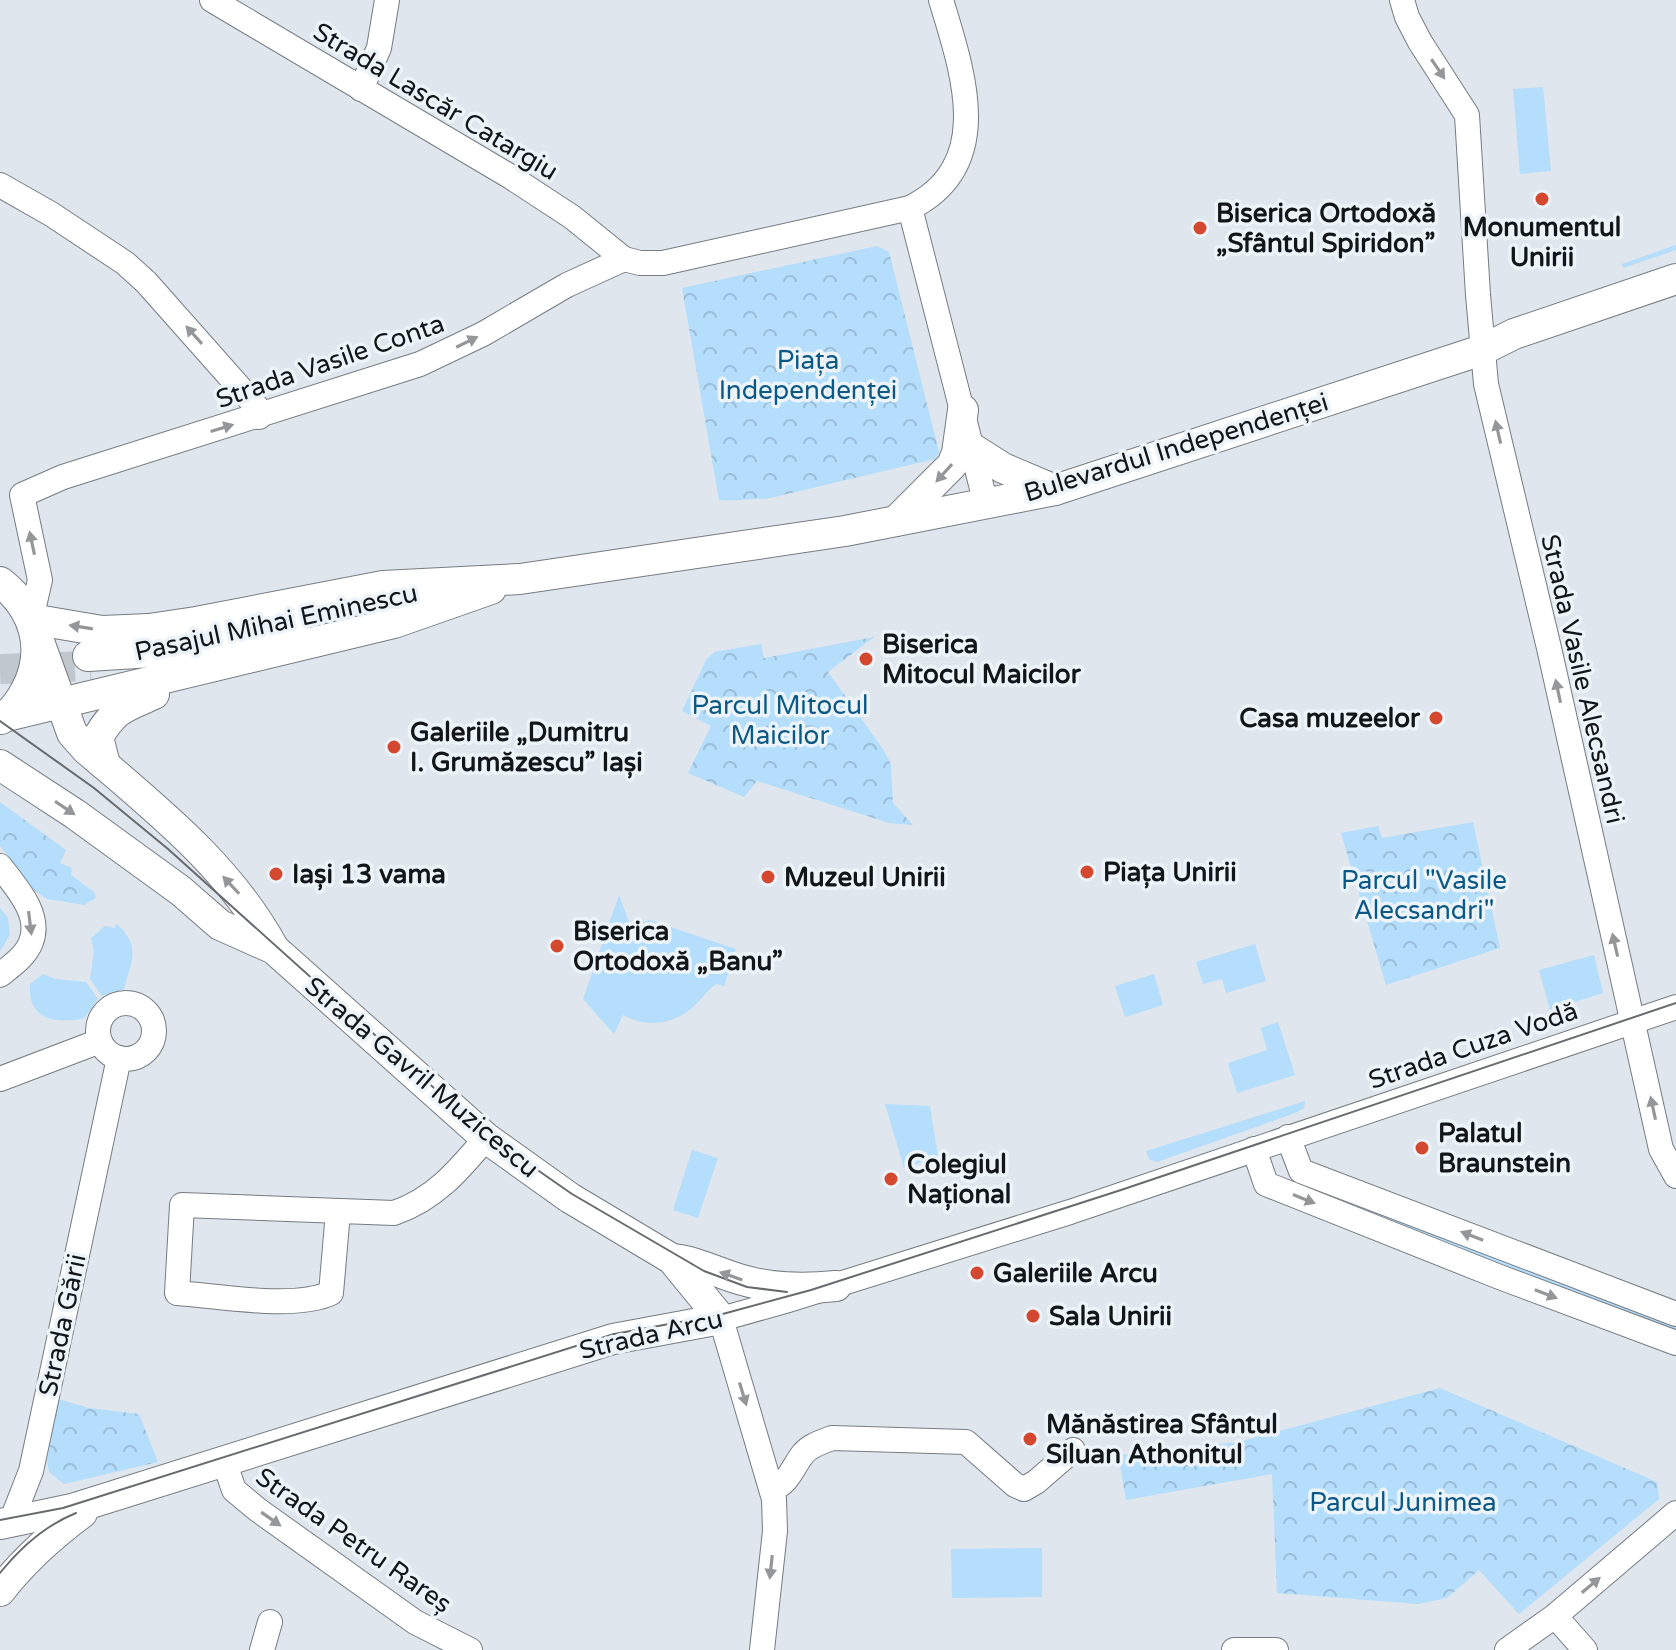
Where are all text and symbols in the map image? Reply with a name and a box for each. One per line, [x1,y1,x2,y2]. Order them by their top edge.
street label: Strada Lascăr Catargiu [308,16,564,187]
one-way arrow [1430,58,1445,79]
marker: Monumentul Unirii [1533,190,1551,208]
place label: Biserica Ortodoxă „Sfântul Spiridon” [1216,198,1436,259]
place label: Monumentul Unirii [1463,212,1621,273]
marker: Biserica Ortodoxă „Sfântul Spiridon” [1191,219,1209,237]
street label: Strada Vasile Conta [212,308,448,415]
one-way arrow [185,325,203,344]
one-way arrow [456,335,479,349]
park label: Piața Independenței [719,345,897,406]
street label: Bulevardul Independenței [1020,386,1332,509]
one-way arrow [1491,419,1504,444]
one-way arrow [211,421,235,434]
one-way arrow [936,463,953,483]
one-way arrow [25,530,38,555]
street label: Strada Vasile Alecsandri [1534,531,1631,827]
street label: Pasajul Mihai Eminescu [132,577,421,668]
one-way arrow [68,621,93,633]
place label: Biserica Mitocul Maicilor [882,629,1082,690]
marker: Biserica Mitocul Maicilor [857,650,875,668]
one-way arrow [1551,678,1564,703]
park label: Parcul Mitocul Maicilor [692,690,868,751]
place label: Casa muzeelor [1239,703,1421,734]
marker: Casa muzeelor [1427,709,1445,727]
place label: Galeriile „Dumitru I. Grumăzescu” Iași [410,717,643,779]
marker: Galeriile „Dumitru I. Grumăzescu” Iași [385,738,403,756]
one-way arrow [55,800,76,815]
place label: Piața Unirii [1103,857,1237,889]
place label: Iași 13 vama [292,859,446,891]
place label: Muzeul Unirii [784,862,946,893]
marker: Piața Unirii [1078,863,1096,881]
marker: Iași 13 vama [267,865,285,883]
park label: Parcul "Vasile Alecsandri" [1341,865,1507,926]
marker: Muzeul Unirii [759,868,777,886]
one-way arrow [222,876,240,895]
one-way arrow [24,911,37,936]
place label: Biserica Ortodoxă „Banu” [573,916,783,977]
one-way arrow [1608,932,1621,957]
marker: Biserica Ortodoxă „Banu” [548,937,566,955]
street label: Strada Gavril Muzicescu [298,970,545,1184]
street label: Strada Cuza Vodă [1365,995,1582,1096]
one-way arrow [1646,1096,1659,1121]
place label: Palatul Braunstein [1438,1118,1571,1179]
marker: Palatul Braunstein [1413,1139,1431,1157]
place label: Colegiul Național [907,1149,1011,1211]
marker: Colegiul Național [882,1170,900,1188]
one-way arrow [1292,1193,1316,1206]
one-way arrow [1460,1229,1484,1242]
street label: Strada Gării [32,1251,93,1399]
place label: Galeriile Arcu [993,1258,1158,1289]
marker: Galeriile Arcu [968,1264,986,1282]
one-way arrow [719,1270,743,1282]
one-way arrow [1534,1288,1558,1301]
place label: Sala Unirii [1049,1301,1172,1332]
street label: Strada Arcu [576,1303,726,1366]
marker: Sala Unirii [1024,1307,1042,1325]
one-way arrow [737,1382,750,1406]
place label: Mănăstirea Sfântul Siluan Athonitul [1046,1409,1278,1470]
marker: Mănăstirea Sfântul Siluan Athonitul [1021,1430,1039,1448]
street label: Strada Petru Rareș [250,1461,458,1620]
park label: Parcul Junimea [1309,1487,1497,1518]
one-way arrow [260,1511,281,1526]
one-way arrow [764,1555,777,1580]
one-way arrow [1581,1577,1601,1594]

